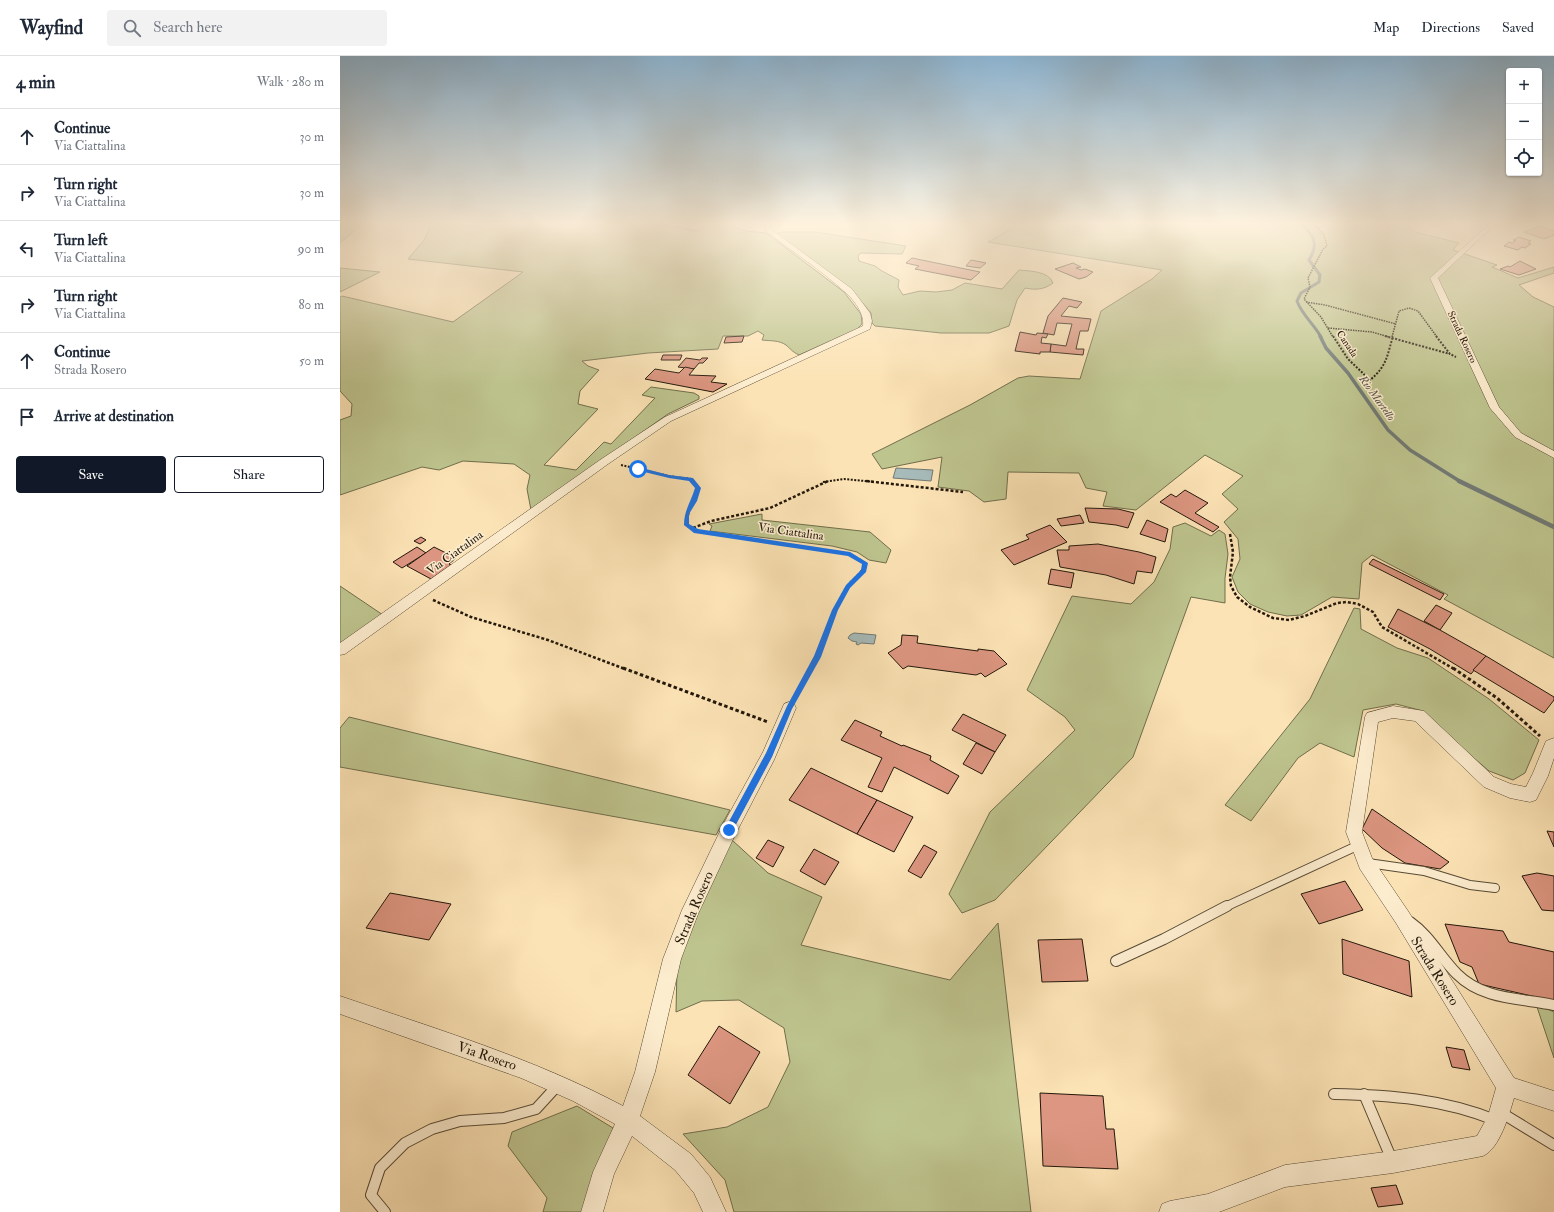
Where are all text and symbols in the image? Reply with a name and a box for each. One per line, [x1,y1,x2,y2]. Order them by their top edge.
search box [107,10,387,46]
text: Wayfind [20,16,83,40]
icon: search [121,17,143,39]
text: Search here [153,18,223,37]
text: Map [1373,19,1399,36]
text: Directions [1421,19,1480,36]
text: Saved [1502,19,1534,36]
map controls [1506,68,1542,176]
button: + [1506,68,1542,104]
text: 4 min [16,72,55,93]
text: Walk · 280 m [257,74,324,90]
button: − [1506,104,1542,140]
text: Continue [54,119,110,138]
icon: ahead [16,126,38,148]
text: 30 m [300,129,324,145]
text: Via Ciattalina [54,138,126,154]
button: locate [1506,140,1542,176]
text: Turn right [54,175,117,194]
icon: right [16,182,38,204]
text: 30 m [300,185,324,201]
text: Via Ciattalina [54,194,126,210]
text: Turn left [54,231,108,250]
icon: left [16,238,38,260]
text: 90 m [298,241,324,257]
text: Via Ciattalina [54,250,126,266]
text: Turn right [54,287,117,306]
icon: right [16,294,38,316]
text: 80 m [298,297,324,313]
text: Via Ciattalina [54,306,126,322]
street label: Strada Rosero [1445,309,1479,365]
street label: Canada [1334,328,1361,360]
text: Continue [54,343,110,362]
icon: ahead [16,350,38,372]
text: 50 m [299,353,324,369]
text: Strada Rosero [54,362,127,378]
water label: Rio Martello [1356,372,1398,423]
icon: arrive [16,406,38,428]
text: Arrive at destination [54,407,174,426]
button: Save [16,456,166,493]
button: Share [174,456,324,493]
route start [629,460,647,478]
street label: Via Ciattalina [757,520,826,544]
street label: Via Ciattalina [424,527,487,578]
route end [720,821,738,839]
street label: Strada Rosero [671,869,717,947]
street label: Strada Rosero [1407,933,1463,1009]
street label: Via Rosero [455,1038,519,1074]

